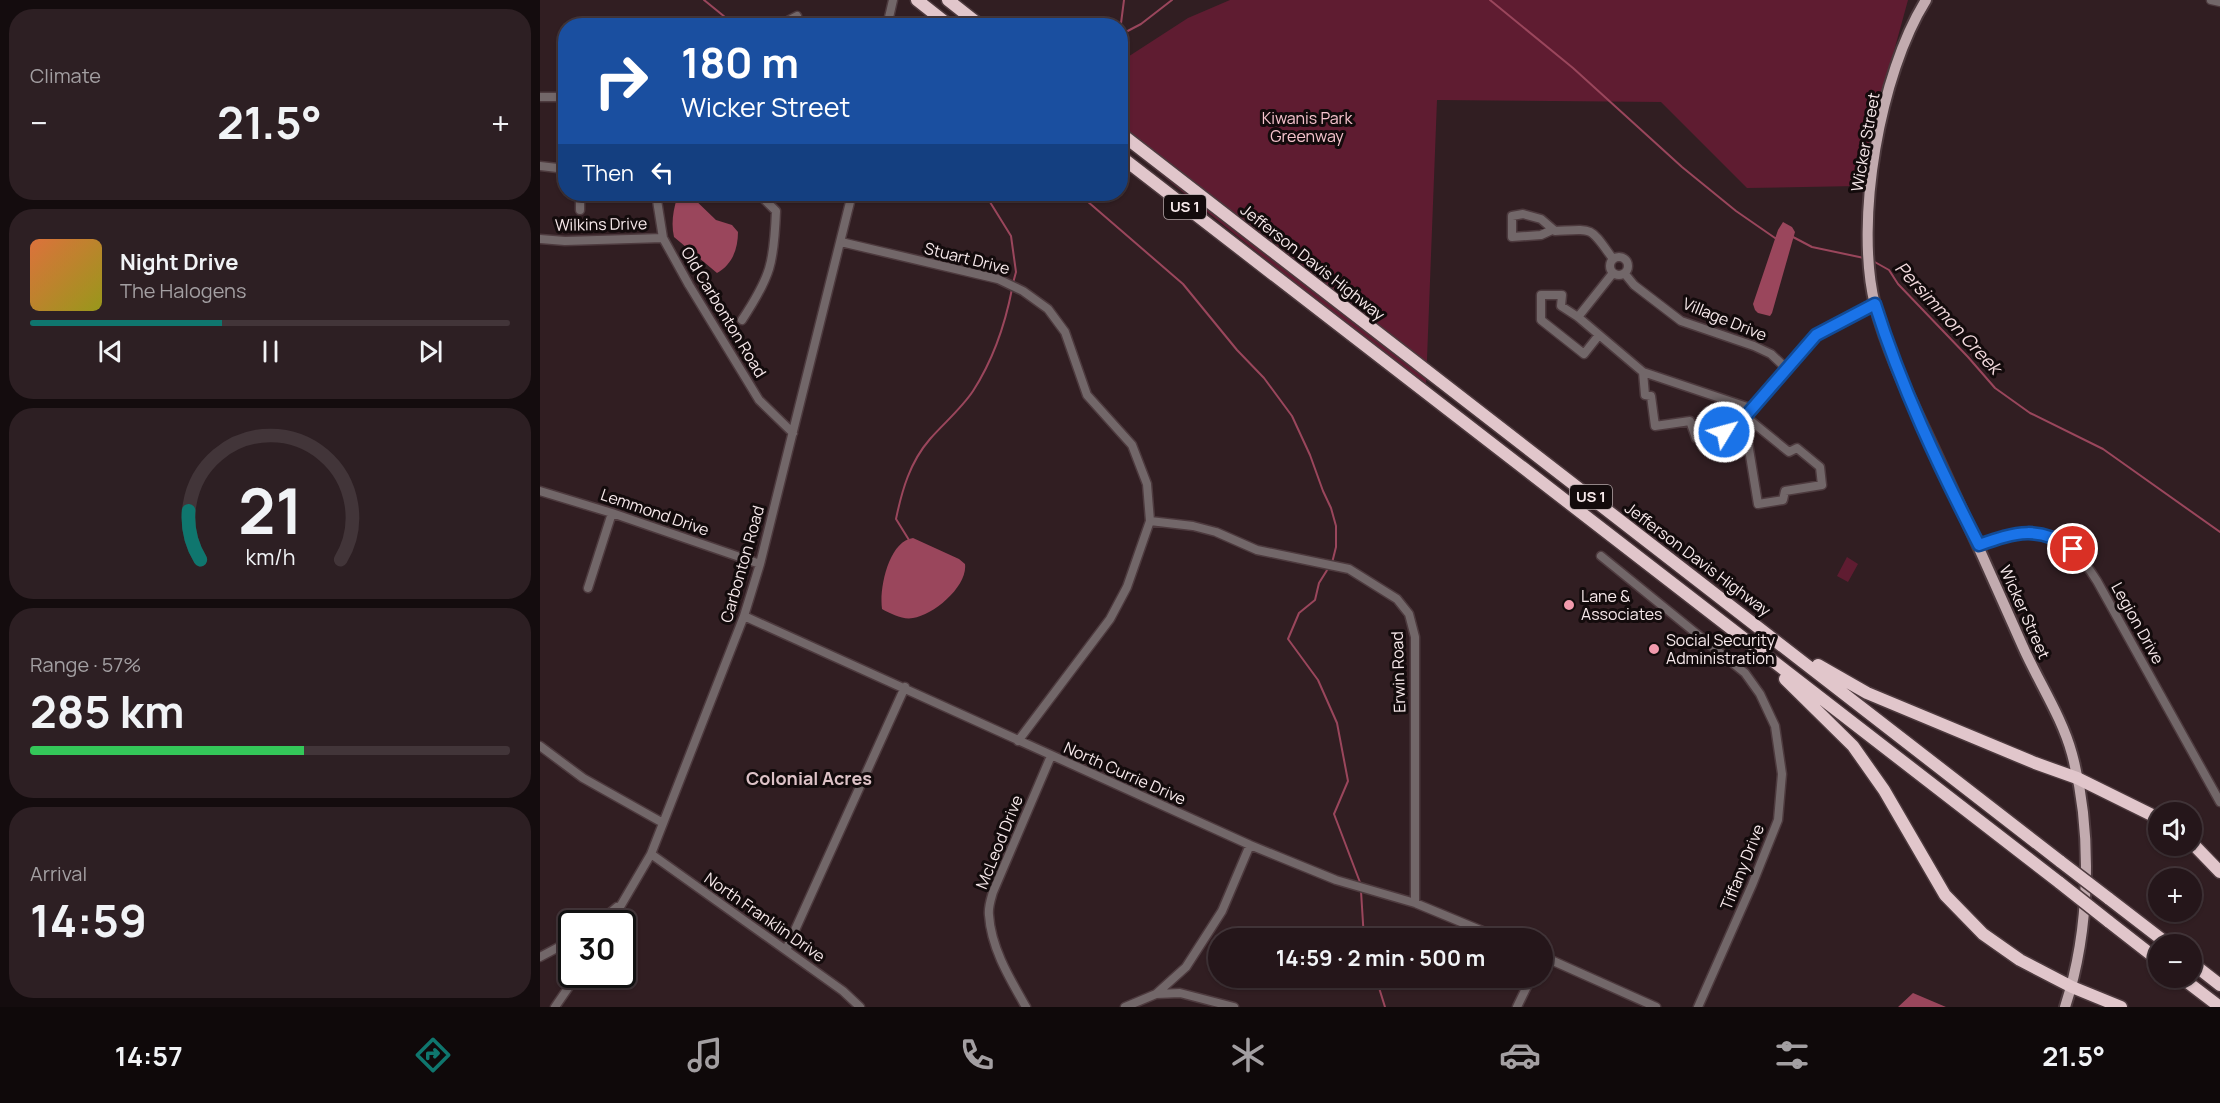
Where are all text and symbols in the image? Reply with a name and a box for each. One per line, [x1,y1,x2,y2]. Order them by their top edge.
text: 180 m [681,33,799,91]
icon: right [582,42,660,120]
text: Climate [30,62,101,89]
text: Wicker Street [681,88,850,125]
text: 21.5° [217,91,322,153]
street label: Wicker Street [1845,91,1885,193]
text: − [30,100,48,145]
text: + [491,100,510,145]
park label: Kiwanis Park Greenway [1262,107,1353,147]
icon: left [646,156,679,189]
text: Then [582,158,634,188]
road number: US 1 [1164,195,1206,219]
street label: Jefferson Davis Highway [1236,199,1390,326]
street label: Wilkins Drive [555,212,647,236]
street label: Stuart Drive [922,237,1012,279]
street label: Old Carbonton Road [676,243,772,381]
text: Night Drive [120,247,239,277]
water label: Persimmon Creek [1890,256,2009,381]
text: The Halogens [120,277,246,304]
street label: Village Drive [1680,292,1770,346]
icon: previous [94,335,127,368]
icon: pause [254,335,287,368]
icon: next [414,335,447,368]
position arrow [1692,400,1756,464]
text: 21 [238,468,302,554]
street label: Lemmond Drive [598,483,712,541]
road number: US 1 [1570,485,1612,509]
street label: Jefferson Davis Highway [1620,497,1776,622]
street label: Carbonton Road [715,503,769,625]
pin [2047,523,2098,574]
icon: arrive [2056,532,2089,565]
text: km/h [245,543,295,572]
street label: Wicker Street [1995,562,2055,662]
street label: Legion Drive [2106,578,2170,668]
place label: Lane & Associates [1581,585,1662,625]
marker: Lane & Associates [1562,598,1576,612]
place label: Social Security Administration [1666,629,1776,669]
street label: Erwin Road [1386,631,1410,713]
marker: Social Security Administration [1647,642,1661,656]
text: Range · 57% [30,651,141,678]
text: 285 km [30,680,184,742]
street label: North Currie Drive [1060,736,1190,810]
district label: Colonial Acres [746,766,872,790]
street label: McLeod Drive [970,792,1028,892]
map controls [2148,802,2202,988]
button: sound [2148,802,2202,856]
street label: Tiffany Drive [1715,821,1769,913]
text: Arrival [30,860,87,887]
street label: North Franklin Drive [700,867,830,967]
button: + [2148,868,2202,922]
text: 14:59 [30,889,147,951]
speed limit sign: 30 [558,910,636,988]
button: − [2148,934,2202,988]
text: 14:59 · 2 min · 500 m [1276,943,1485,973]
icon: directions [412,1034,454,1076]
icon: music [684,1034,726,1076]
icon: phone [956,1034,998,1076]
icon: climate [1227,1034,1269,1076]
icon: car [1499,1034,1541,1076]
icon: filters [1771,1034,1813,1076]
text: 14:57 [115,1037,183,1074]
text: 21.5° [2042,1037,2105,1074]

